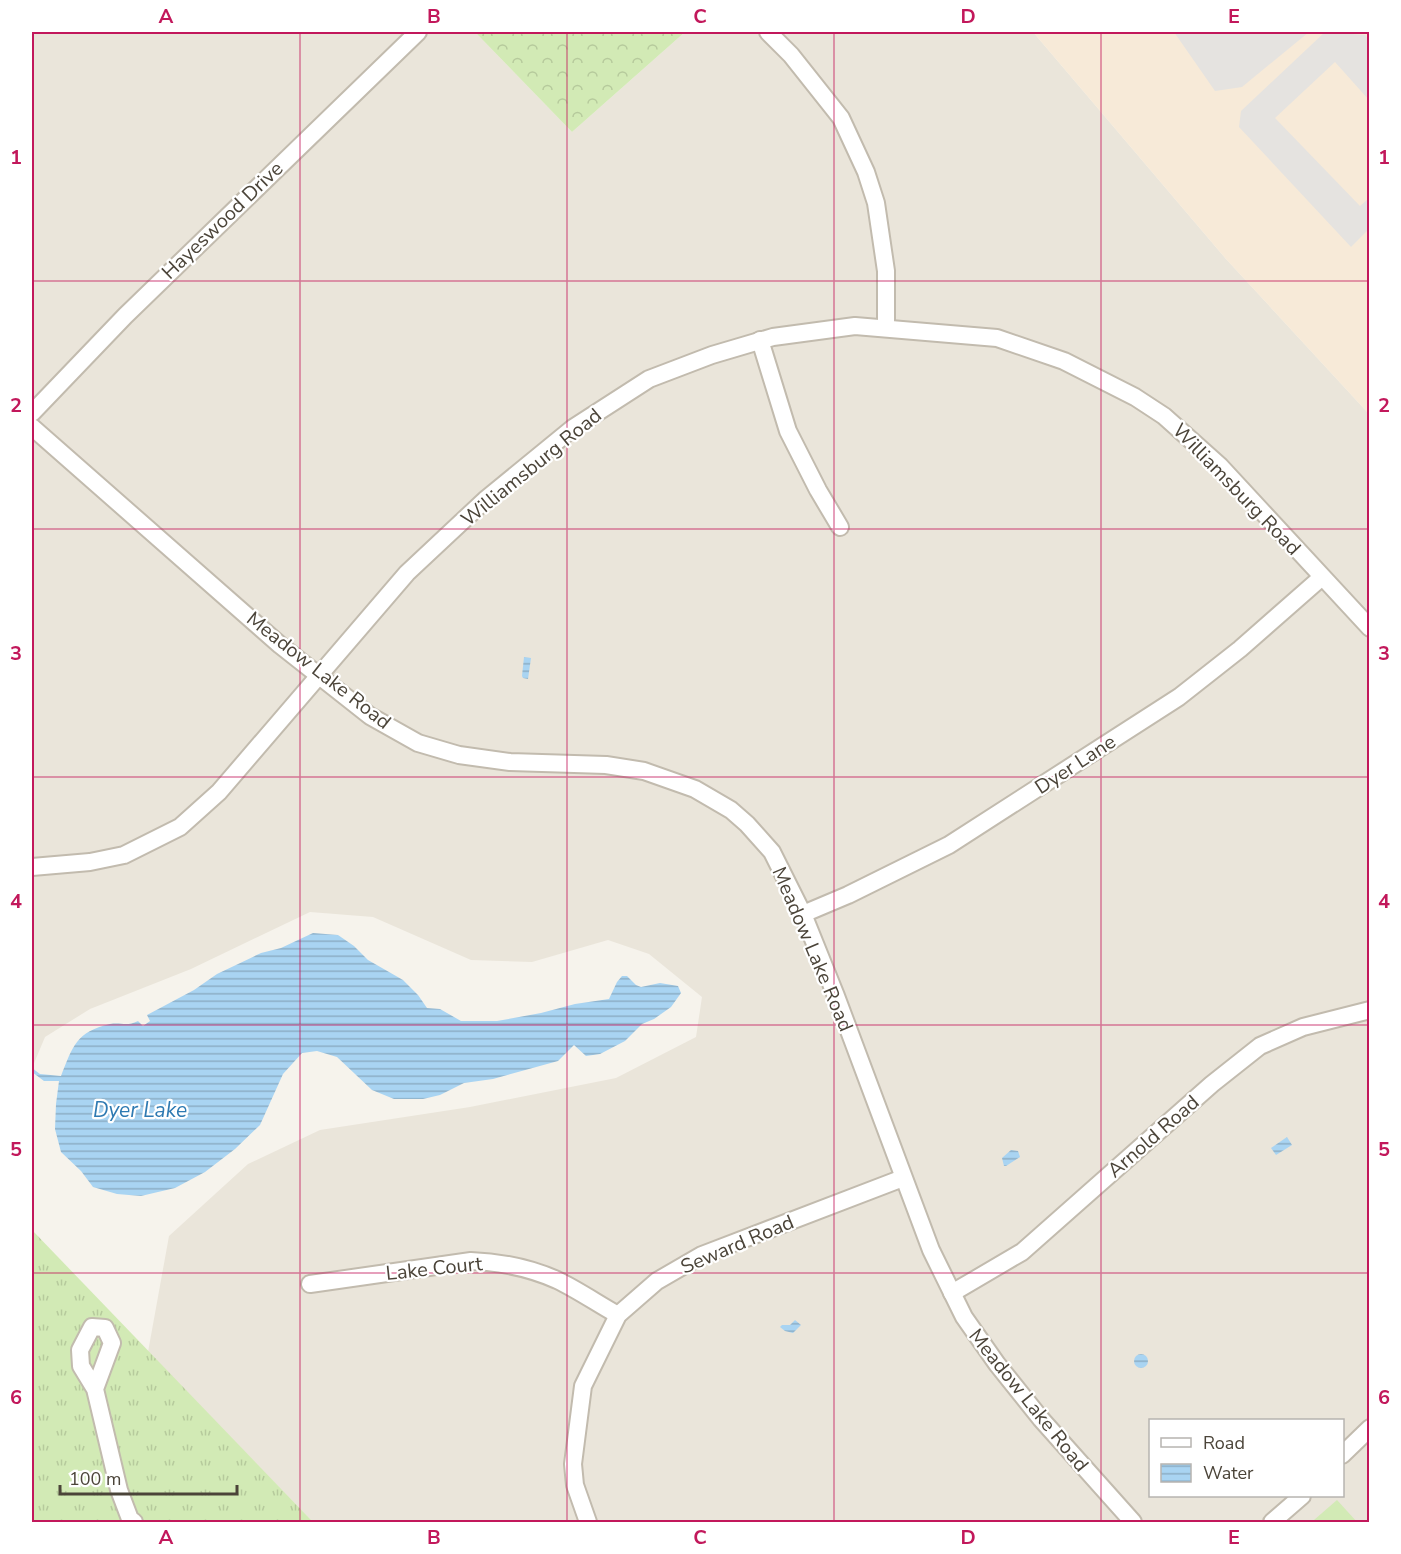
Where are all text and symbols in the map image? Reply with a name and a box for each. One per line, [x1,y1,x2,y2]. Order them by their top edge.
text: A [159,3,174,30]
text: B [427,3,441,30]
text: C [693,3,707,30]
text: D [960,3,976,30]
text: E [1228,3,1240,30]
text: 1 [10,144,22,171]
text: 1 [1378,144,1390,171]
street label: Hayeswood Drive [156,155,289,285]
text: 2 [10,392,22,419]
text: 2 [1378,392,1390,419]
street label: Williamsburg Road [455,402,607,533]
street label: Williamsburg Road [1167,417,1307,561]
street label: Meadow Lake Road [241,605,397,735]
text: 3 [10,640,22,667]
text: 3 [1378,640,1390,667]
street label: Dyer Lane [1030,728,1121,801]
street label: Meadow Lake Road [766,863,859,1036]
text: 4 [10,888,22,915]
text: 4 [1378,888,1390,915]
street label: Arnold Road [1102,1089,1205,1184]
water label: Dyer Lake [93,1096,187,1124]
text: 5 [10,1136,22,1163]
text: 5 [1378,1136,1390,1163]
street label: Seward Road [677,1209,798,1280]
street label: Lake Court [385,1250,485,1287]
street label: Meadow Lake Road [963,1323,1095,1477]
text: 6 [10,1384,22,1411]
text: 6 [1378,1384,1390,1411]
legend [1149,1419,1344,1497]
text: Road [1203,1431,1245,1455]
scale bar [60,1458,237,1496]
text: Water [1203,1461,1254,1485]
text: 100 m [69,1467,121,1491]
text: A [159,1524,174,1551]
text: B [427,1524,441,1551]
text: C [693,1524,707,1551]
text: D [960,1524,976,1551]
text: E [1228,1524,1240,1551]

